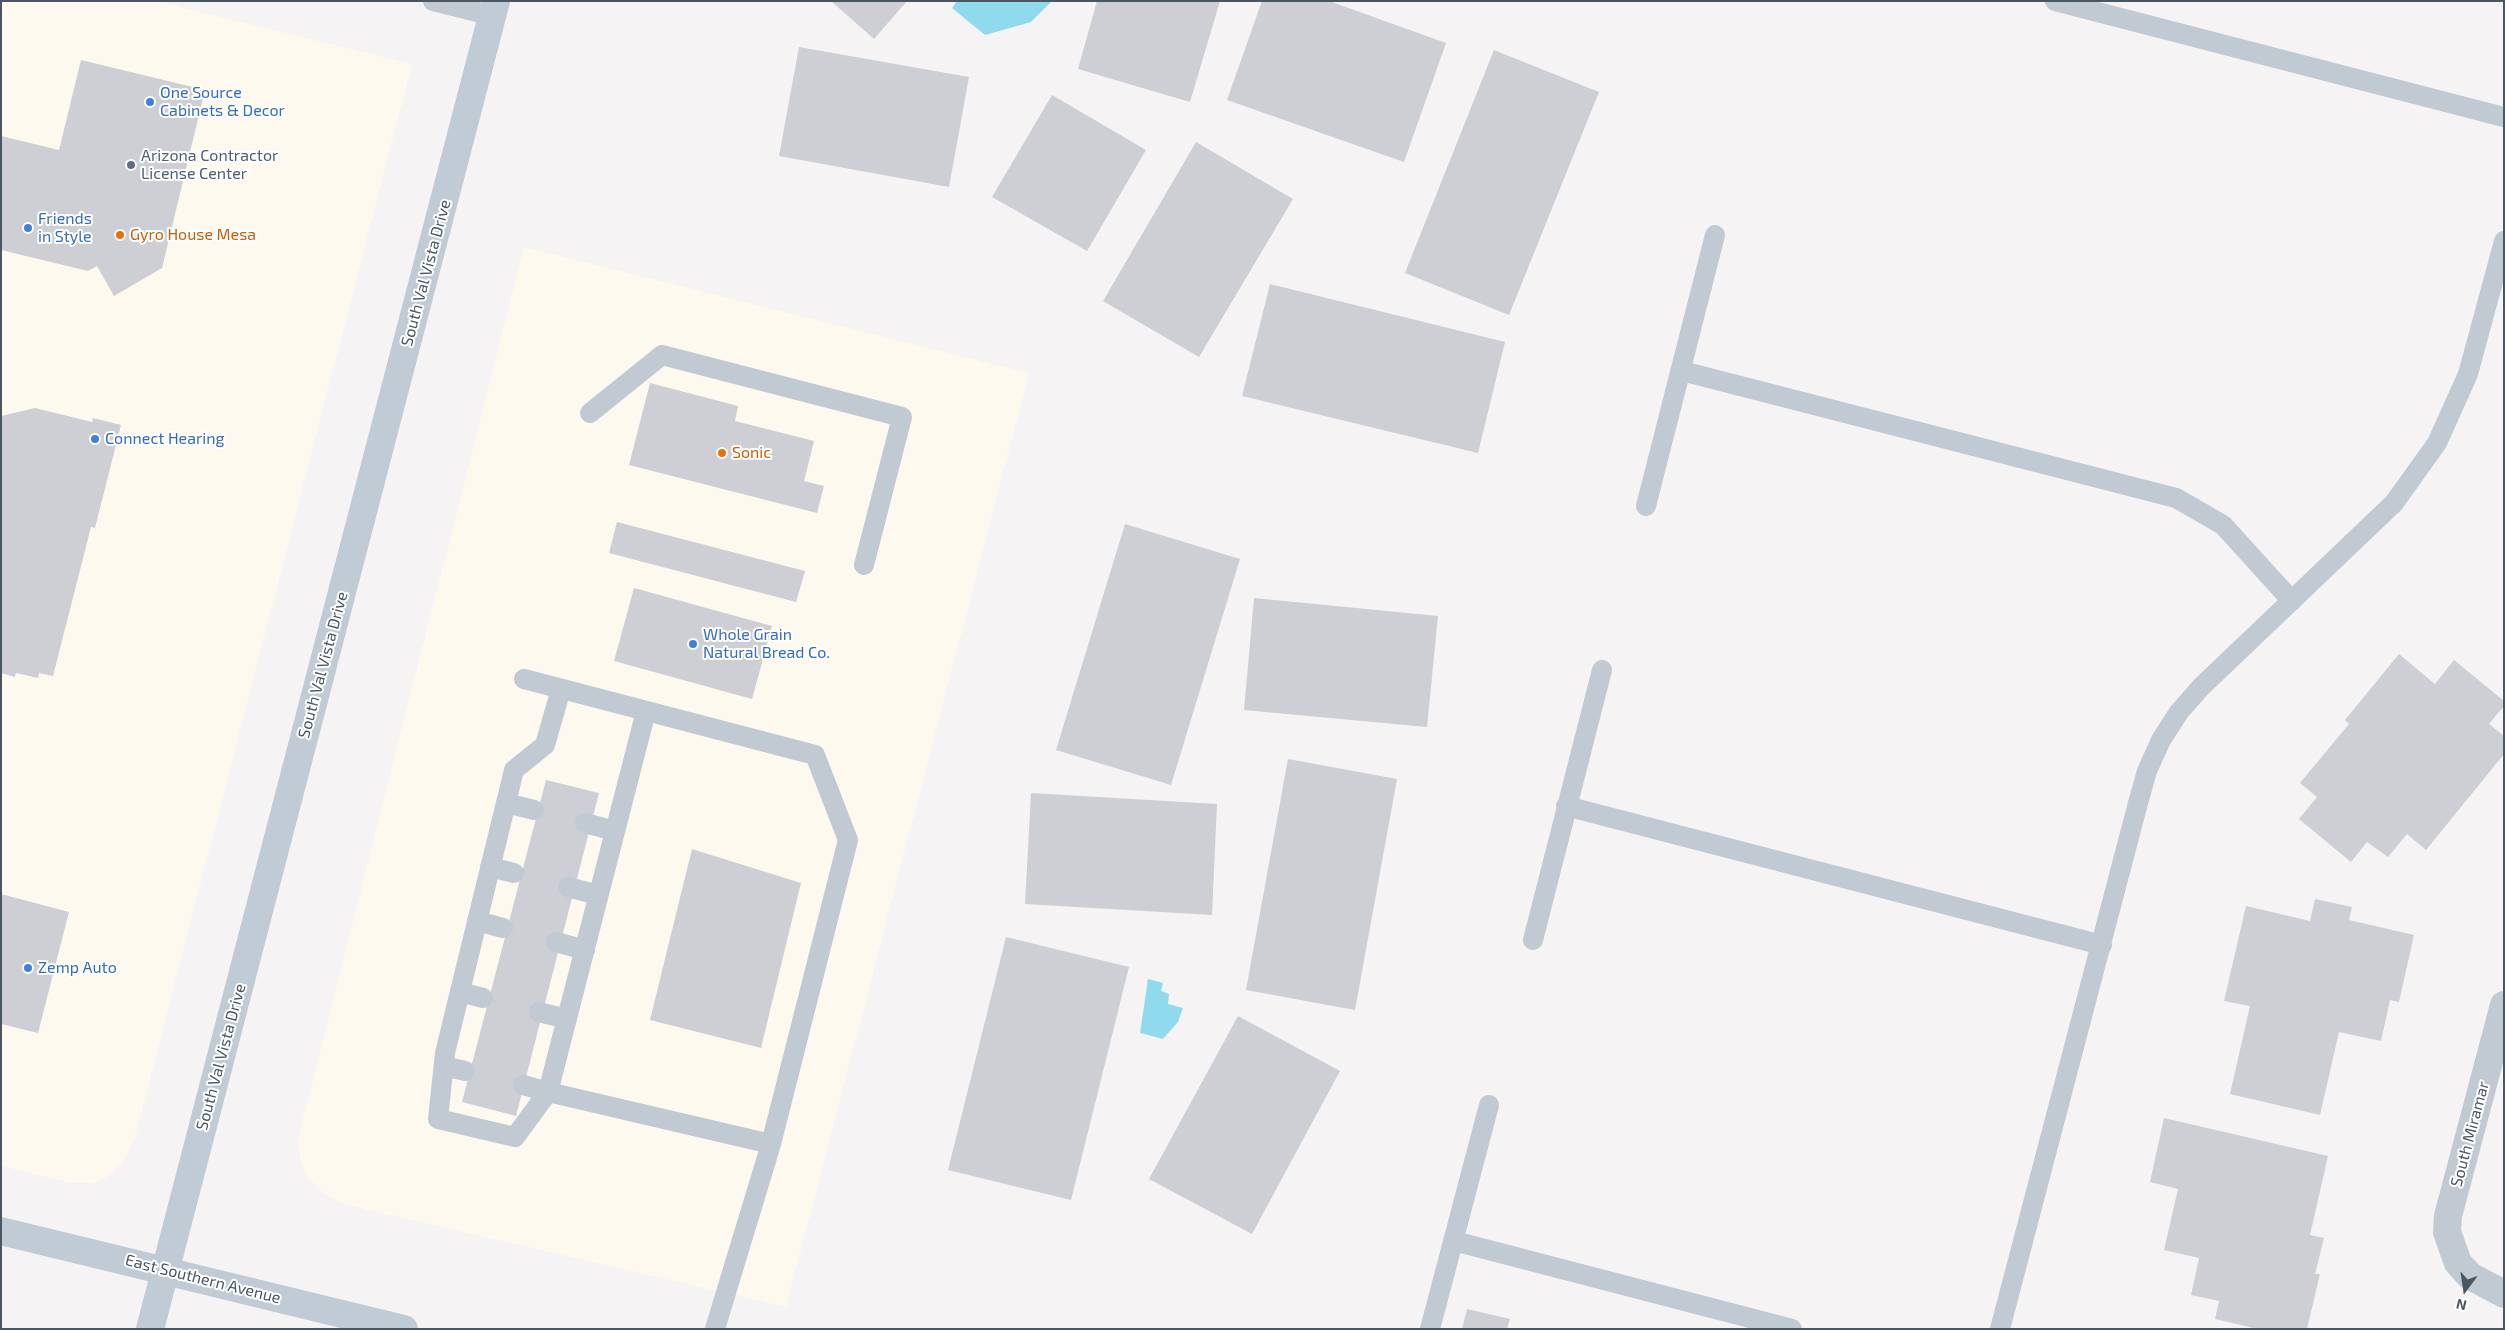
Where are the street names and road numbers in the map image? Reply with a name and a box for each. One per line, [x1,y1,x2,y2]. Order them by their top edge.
street label: South Val Vista Drive [397,198,455,348]
street label: South Val Vista Drive [294,590,352,740]
street label: South Val Vista Drive [192,982,250,1132]
street label: South Miramar [2447,1079,2493,1189]
street label: East Southern Avenue [123,1250,283,1308]

